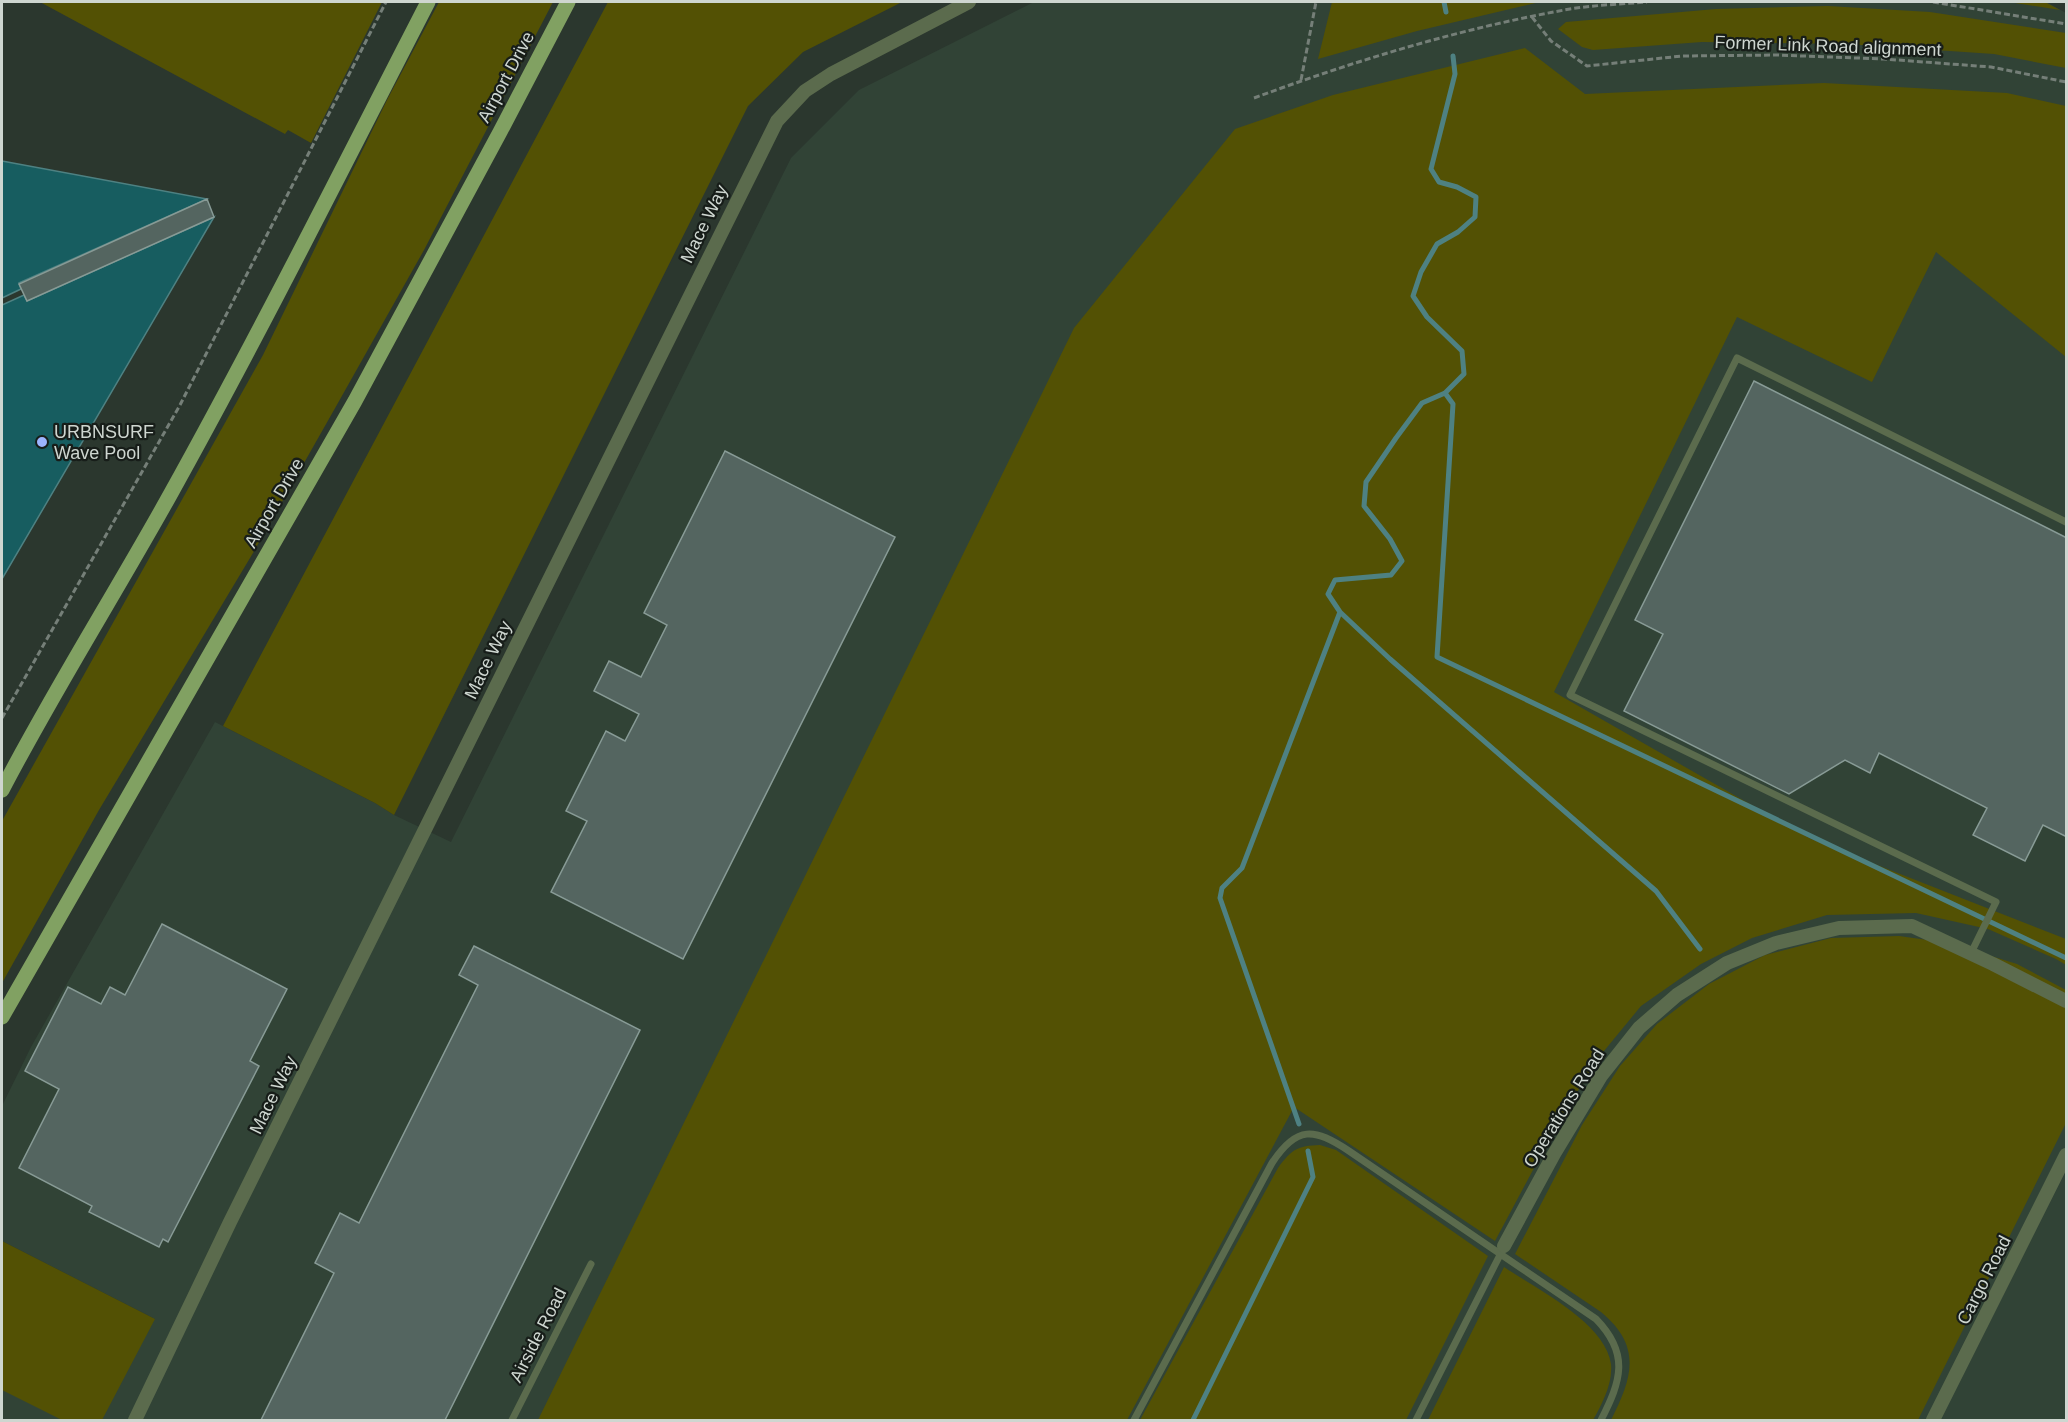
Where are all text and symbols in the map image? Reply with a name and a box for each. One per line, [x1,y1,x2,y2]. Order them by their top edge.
street label: Airport Drive [474,28,538,126]
street label: Former Link Road alignment [1714,32,1942,60]
street label: Mace Way [677,182,731,266]
place label: URBNSURF Wave Pool [54,422,154,463]
marker: URBNSURF Wave Pool [35,435,49,449]
street label: Airport Drive [240,455,308,551]
street label: Mace Way [461,618,515,702]
street label: Operations Road [1519,1045,1609,1171]
street label: Mace Way [246,1053,300,1137]
street label: Cargo Road [1953,1232,2015,1328]
street label: Airside Road [506,1285,570,1385]

